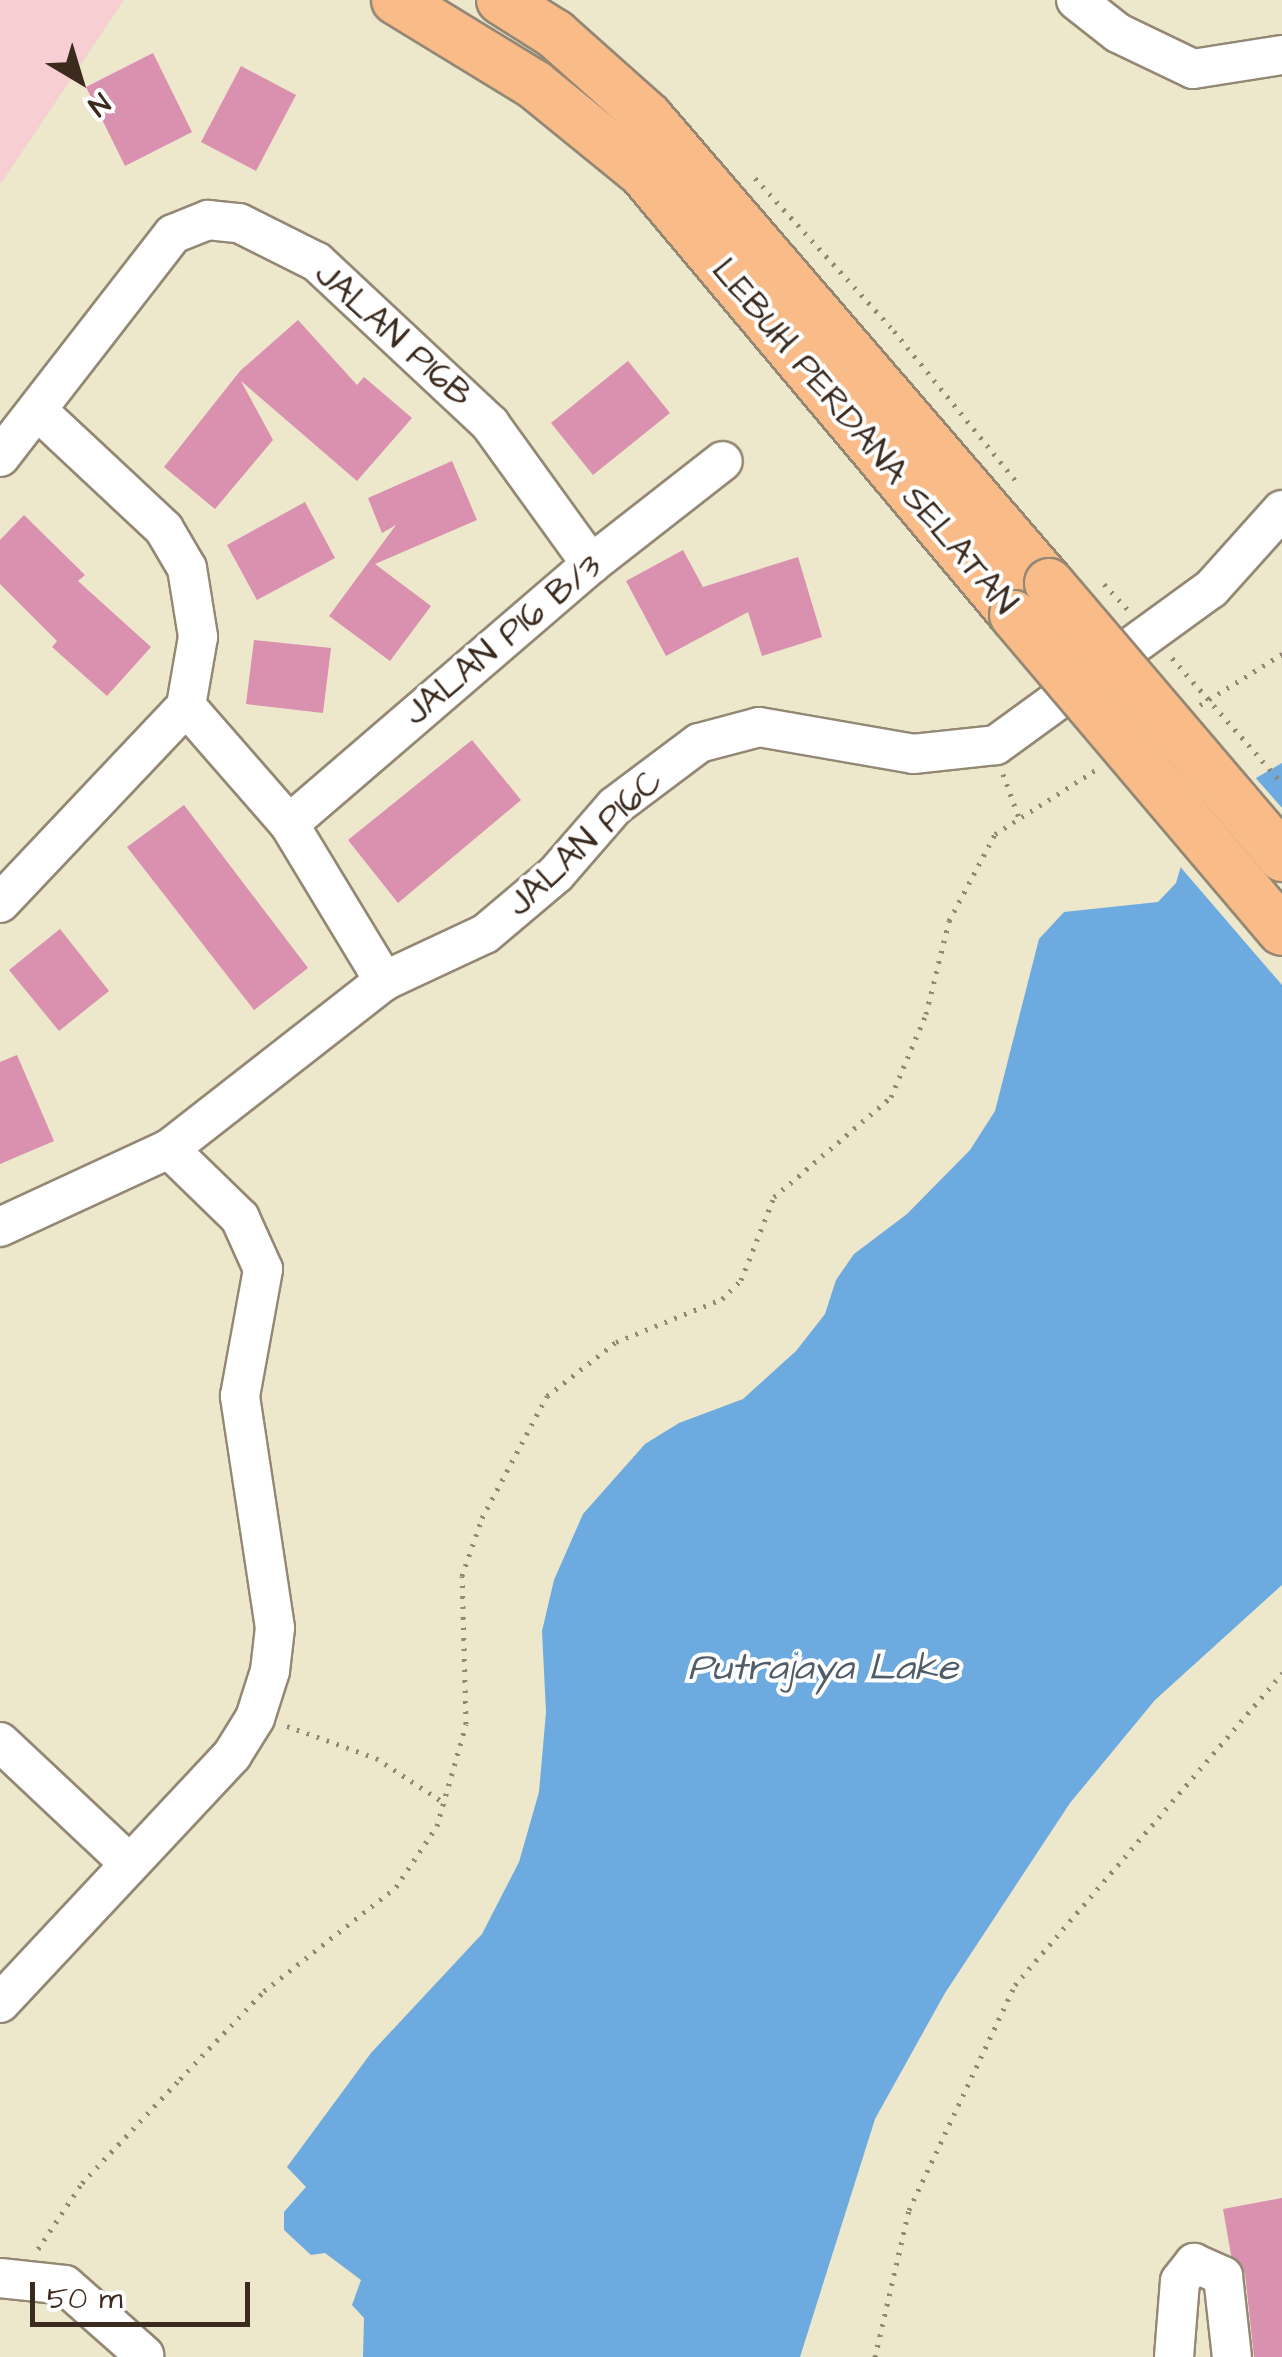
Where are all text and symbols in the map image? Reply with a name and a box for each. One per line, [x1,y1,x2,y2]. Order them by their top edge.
north arrow [30,30,130,130]
text: N [80,83,118,125]
street label: LEBUH PERDANA SELATAN [703,250,1025,624]
street label: JALAN P16B [306,253,480,417]
street label: JALAN P16 B/3 [396,545,610,735]
street label: JALAN P16C [499,760,671,926]
water label: Putrajaya Lake [688,1646,958,1692]
scale bar [35,2262,255,2324]
text: 50 m [47,2278,123,2320]

